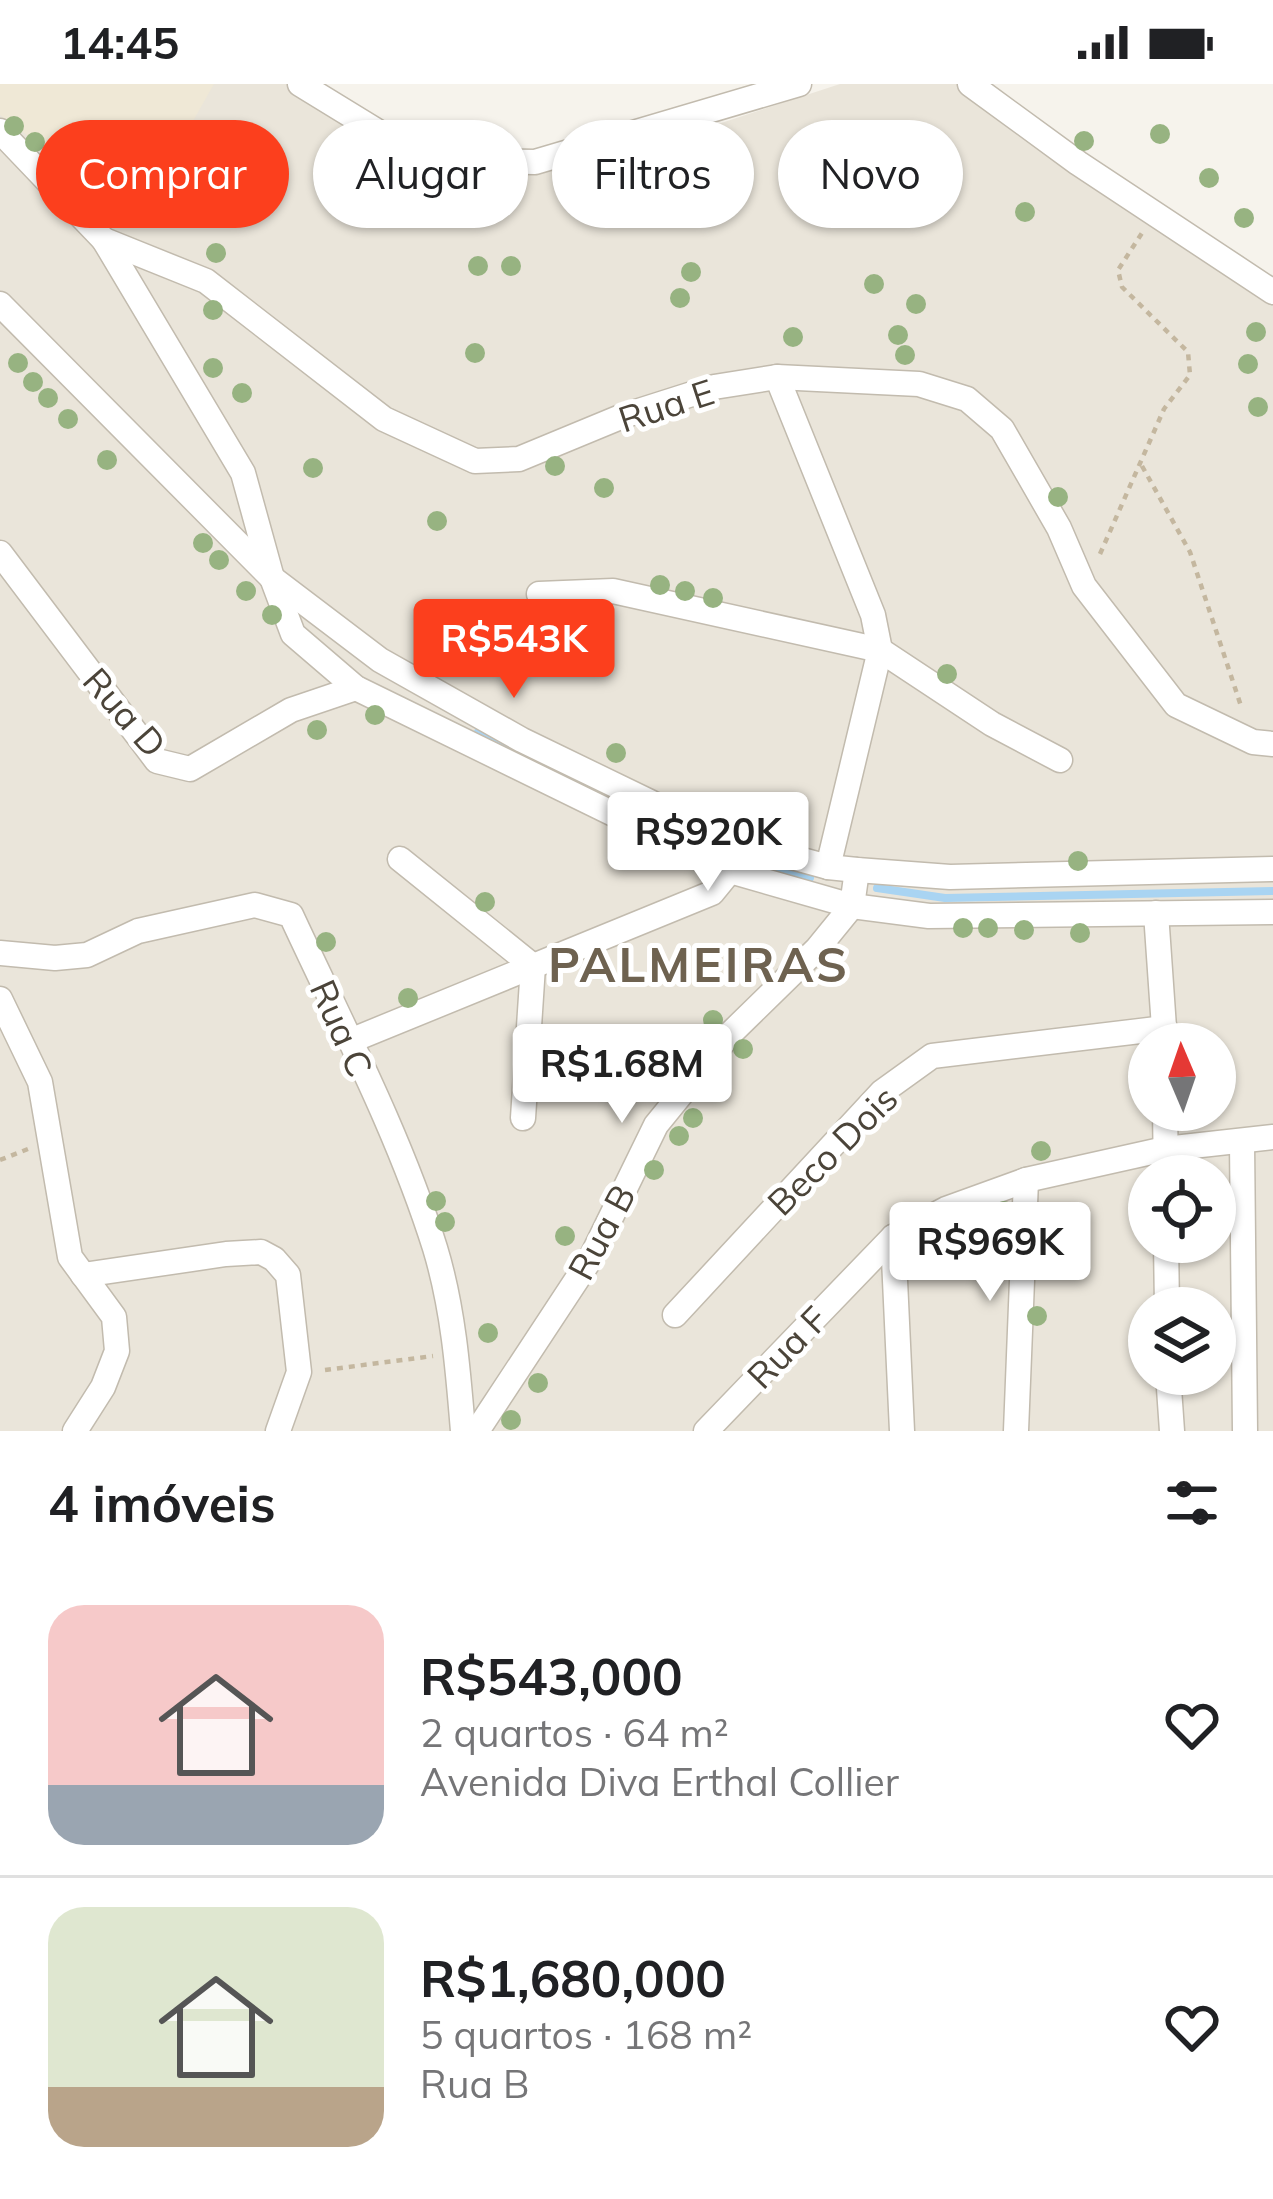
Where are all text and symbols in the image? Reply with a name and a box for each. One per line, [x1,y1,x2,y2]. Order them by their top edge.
text: 14:45 [60,14,179,70]
chip: Comprar [36,120,289,228]
chip: Alugar [313,120,528,228]
chip: Filtros [552,120,754,228]
chip: Novo [778,120,963,228]
street label: Rua E [613,368,719,442]
pin: R$543K [416,599,612,701]
text: R$543K [441,613,587,662]
street label: Rua D [74,658,176,766]
pin: R$920K [610,792,806,894]
text: R$920K [635,806,781,855]
district label: PALMEIRAS [548,934,850,994]
street label: Rua C [301,973,383,1083]
north arrow [1128,1023,1236,1131]
map controls [1128,1023,1236,1395]
pin: R$1.68M [511,1024,733,1126]
text: R$1.68M [540,1038,704,1087]
street label: Beco Dois [758,1076,906,1224]
button: locate [1128,1155,1236,1263]
street label: Rua B [557,1177,645,1287]
pin: R$969K [892,1202,1088,1304]
text: R$969K [917,1216,1063,1265]
button: layers [1128,1287,1236,1395]
street label: Rua F [737,1297,837,1397]
icon: filters [1159,1470,1225,1536]
text: 4 imóveis [48,1471,275,1535]
text: R$543,000 [420,1644,683,1708]
icon: home [144,1653,288,1797]
icon: heart [1159,1692,1225,1758]
text: 2 quartos · 64 m² [420,1708,729,1757]
text: Avenida Diva Erthal Collier [420,1757,899,1806]
text: R$1,680,000 [420,1946,726,2010]
icon: home [144,1955,288,2099]
icon: heart [1159,1994,1225,2060]
text: 5 quartos · 168 m² [420,2010,752,2059]
text: Rua B [420,2059,530,2108]

